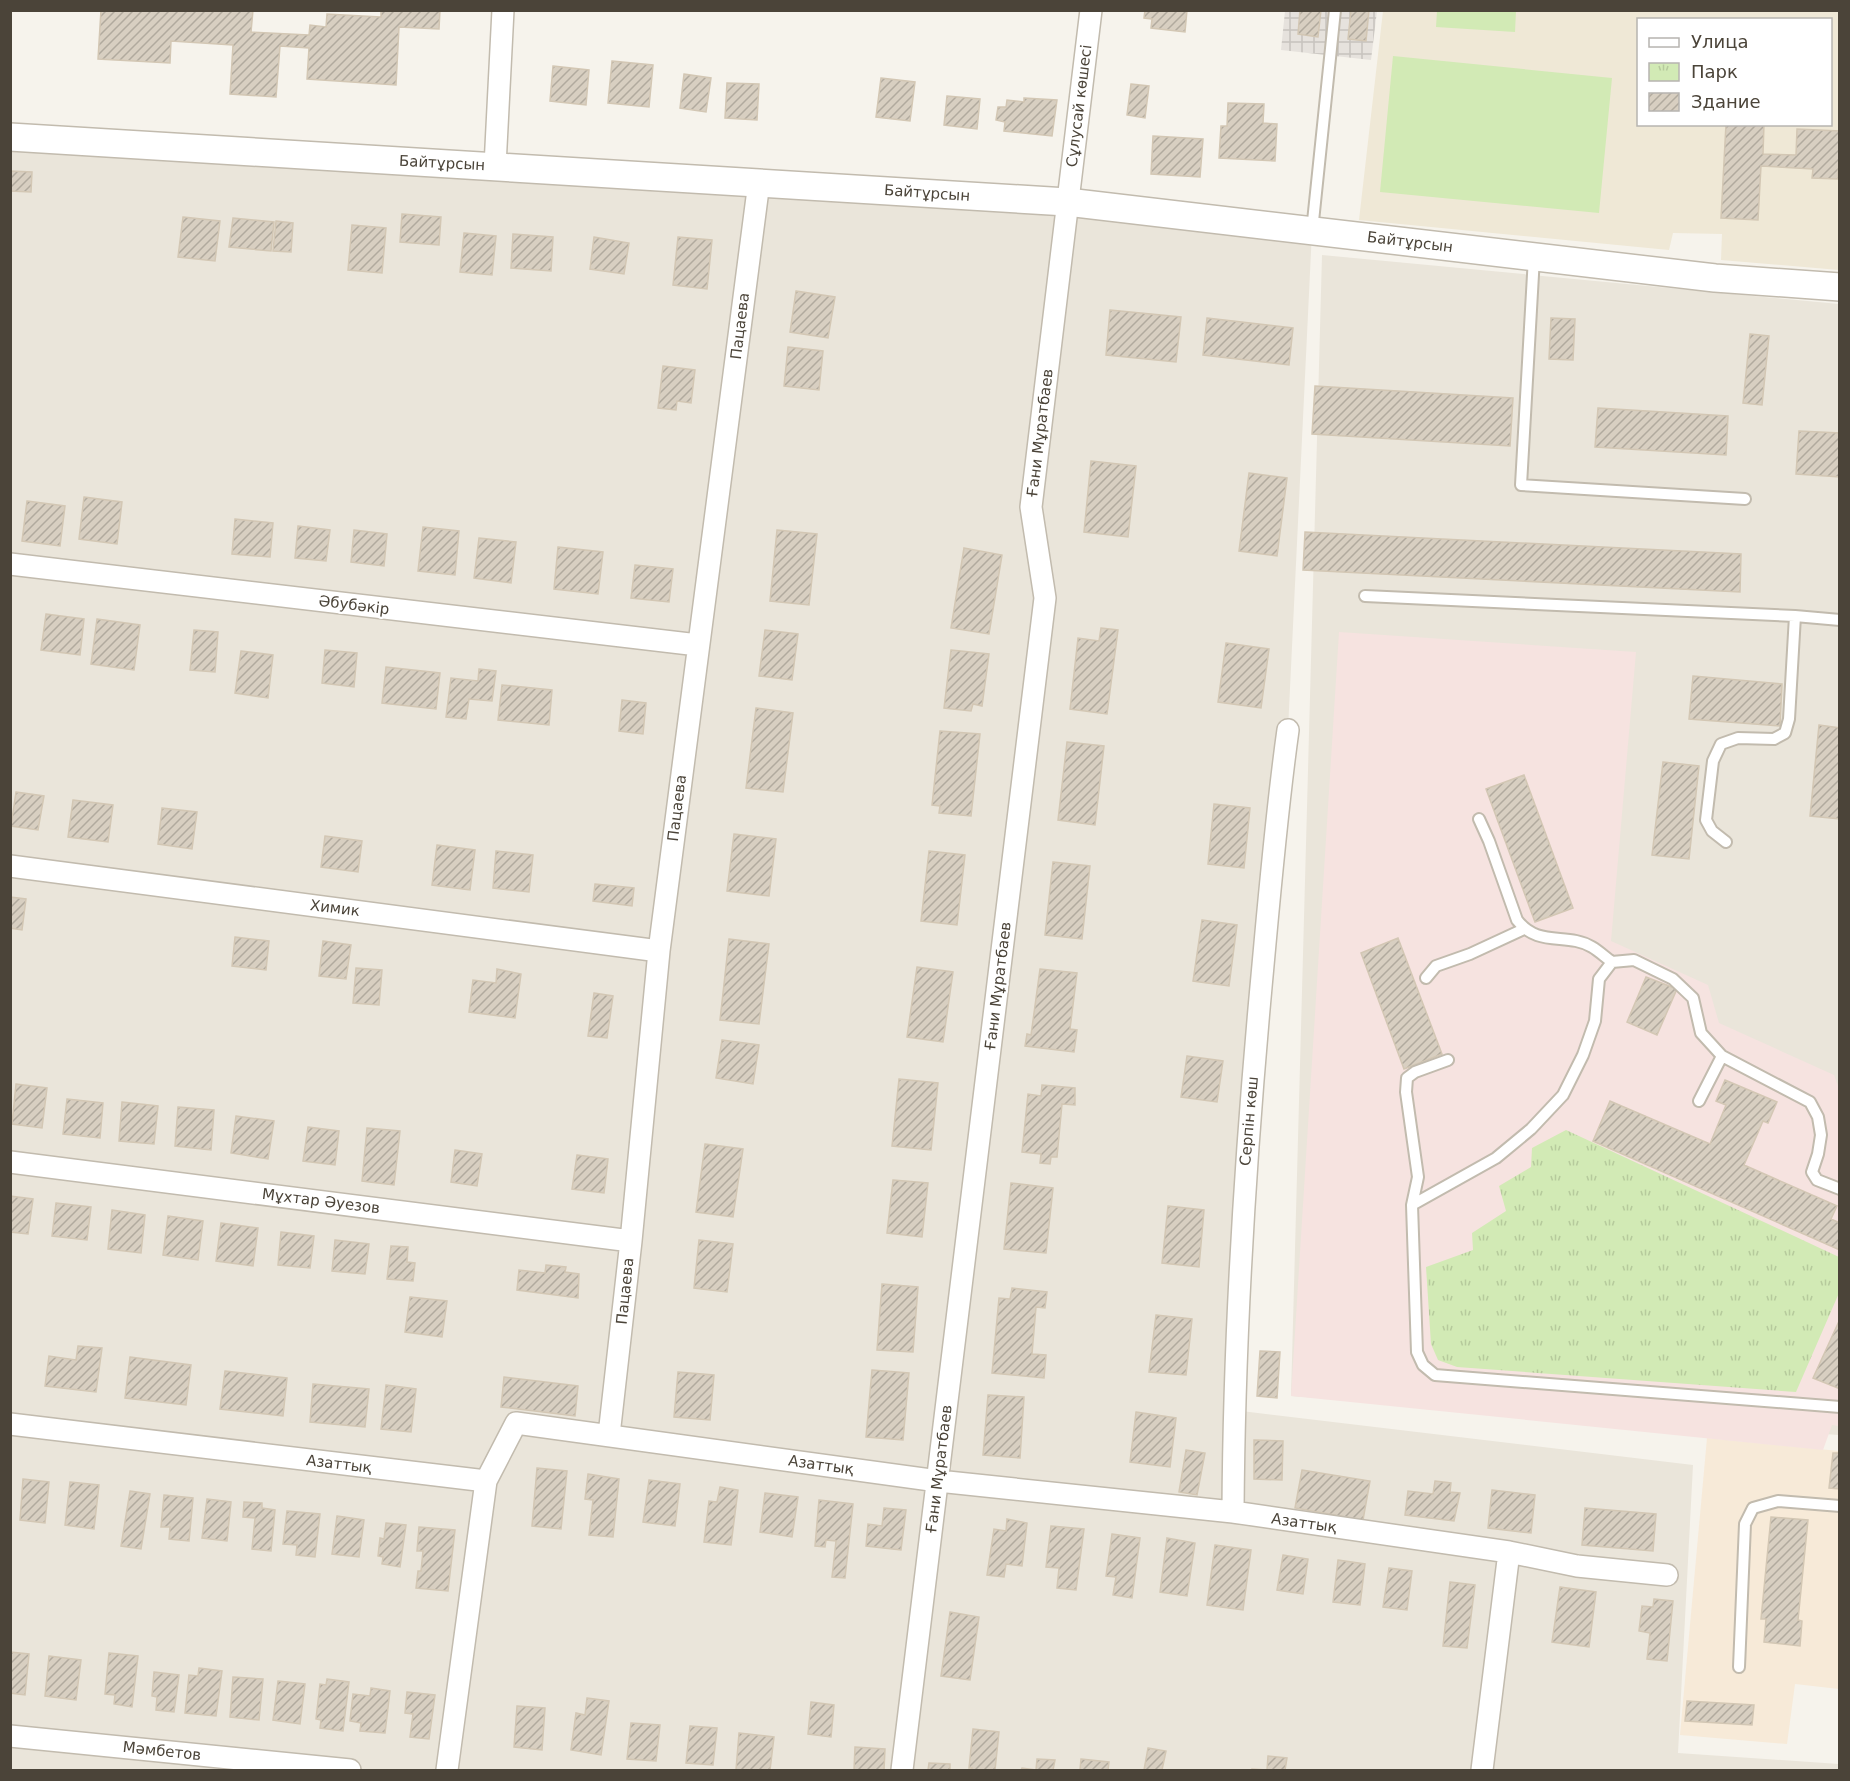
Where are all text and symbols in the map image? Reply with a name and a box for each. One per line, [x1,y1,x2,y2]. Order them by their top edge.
legend [1637,18,1832,126]
text: Улица [1691,31,1748,52]
street label: Сұлусай көшесі [1063,44,1095,168]
text: Парк [1691,61,1738,82]
text: Здание [1691,91,1761,112]
street label: Байтұрсын [398,152,486,174]
street label: Байтұрсын [883,181,971,205]
street label: Байтұрсын [1366,228,1454,256]
street label: Пацаева [727,292,753,360]
street label: Ғани Мұратбаев [1023,368,1057,498]
street label: Әбубәкір [318,592,390,618]
street label: Пацаева [664,774,690,842]
street label: Химик [309,896,361,920]
street label: Ғани Мұратбаев [981,921,1015,1051]
street label: Серпін көш [1236,1076,1262,1166]
street label: Мұхтар Әуезов [261,1185,381,1217]
street label: Пацаева [613,1257,637,1325]
street label: Ғани Мұратбаев [922,1404,956,1534]
street label: Азаттық [305,1451,373,1477]
street label: Азаттық [787,1452,855,1478]
street label: Азаттық [1270,1510,1338,1536]
street label: Мәмбетов [122,1738,202,1764]

